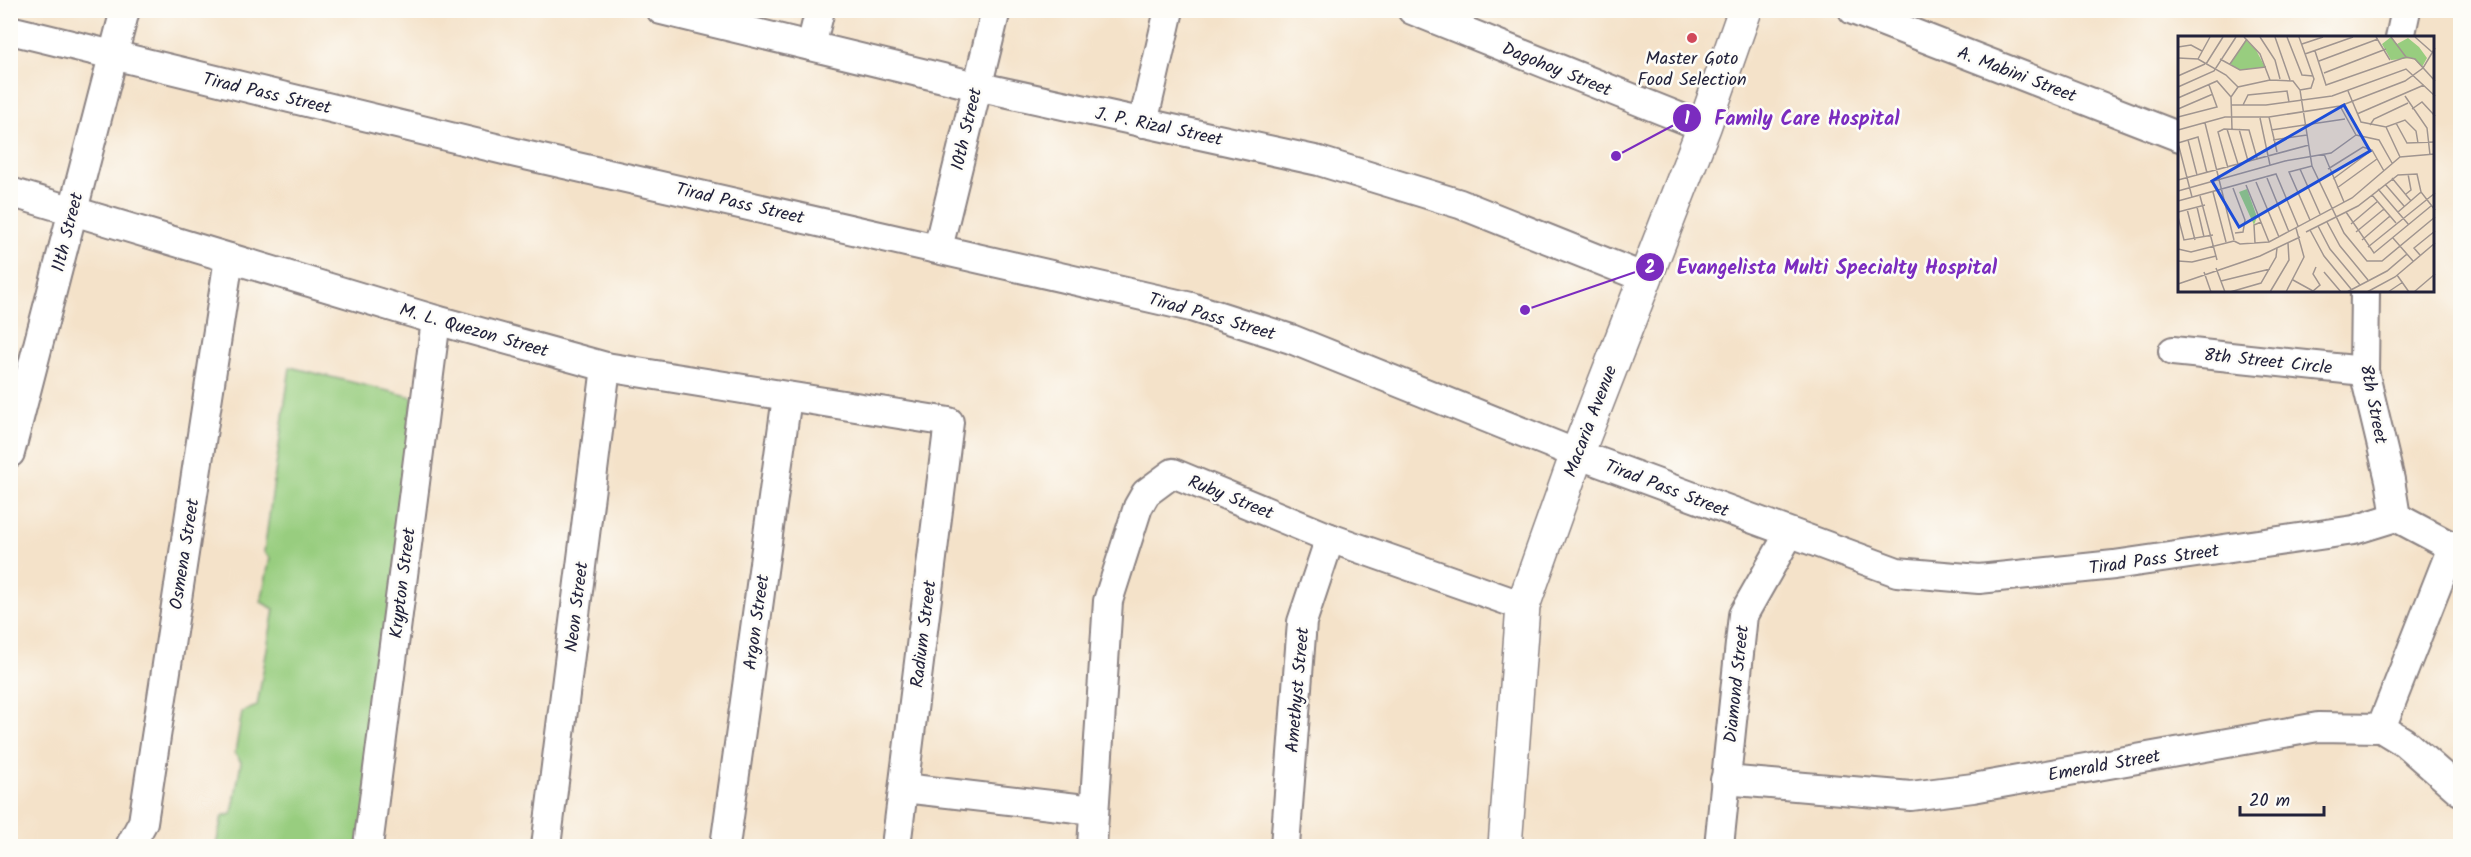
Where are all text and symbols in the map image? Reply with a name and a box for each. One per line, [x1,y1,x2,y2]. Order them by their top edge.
marker: Master Goto Food Selection [1685,31,1699,45]
street label: Dagohoy Street [1497,35,1617,106]
inset map [2178,36,2435,292]
street label: A. Mabini Street [1953,39,2081,112]
place label: Master Goto Food Selection [1637,45,1747,95]
street label: Tirad Pass Street [200,66,335,124]
street label: 10th Street [944,84,991,174]
callout: Family Care Hospital [1672,99,1911,137]
street label: J. P. Rizal Street [1092,100,1226,155]
text: Family Care Hospital [1714,104,1900,136]
text: 1 [1684,105,1690,134]
street label: Tirad Pass Street [673,176,808,234]
street label: 11th Street [45,189,93,275]
callout: Evangelista Multi Specialty Hospital [1635,248,2009,286]
text: Evangelista Multi Specialty Hospital [1677,253,1998,285]
text: 2 [1645,254,1655,283]
street label: Tirad Pass Street [1145,285,1280,350]
street label: M. L. Quezon Street [396,296,553,367]
street label: 8th Street Circle [2202,341,2334,384]
street label: Macaria Avenue [1557,361,1626,482]
street label: 8th Street [2351,362,2395,447]
street label: Tirad Pass Street [1600,452,1734,527]
street label: Ruby Street [1183,468,1279,529]
street label: Osmena Street [162,496,209,612]
street label: Krypton Street [382,525,425,640]
street label: Tirad Pass Street [2087,537,2222,584]
street label: Neon Street [558,559,598,654]
street label: Argon Street [736,572,779,672]
street label: Radium Street [904,578,946,690]
street label: Diamond Street [1717,623,1758,744]
street label: Amethyst Street [1279,625,1319,754]
street label: Emerald Street [2046,742,2164,791]
scale bar [2240,779,2324,817]
text: 20 m [2249,787,2290,816]

